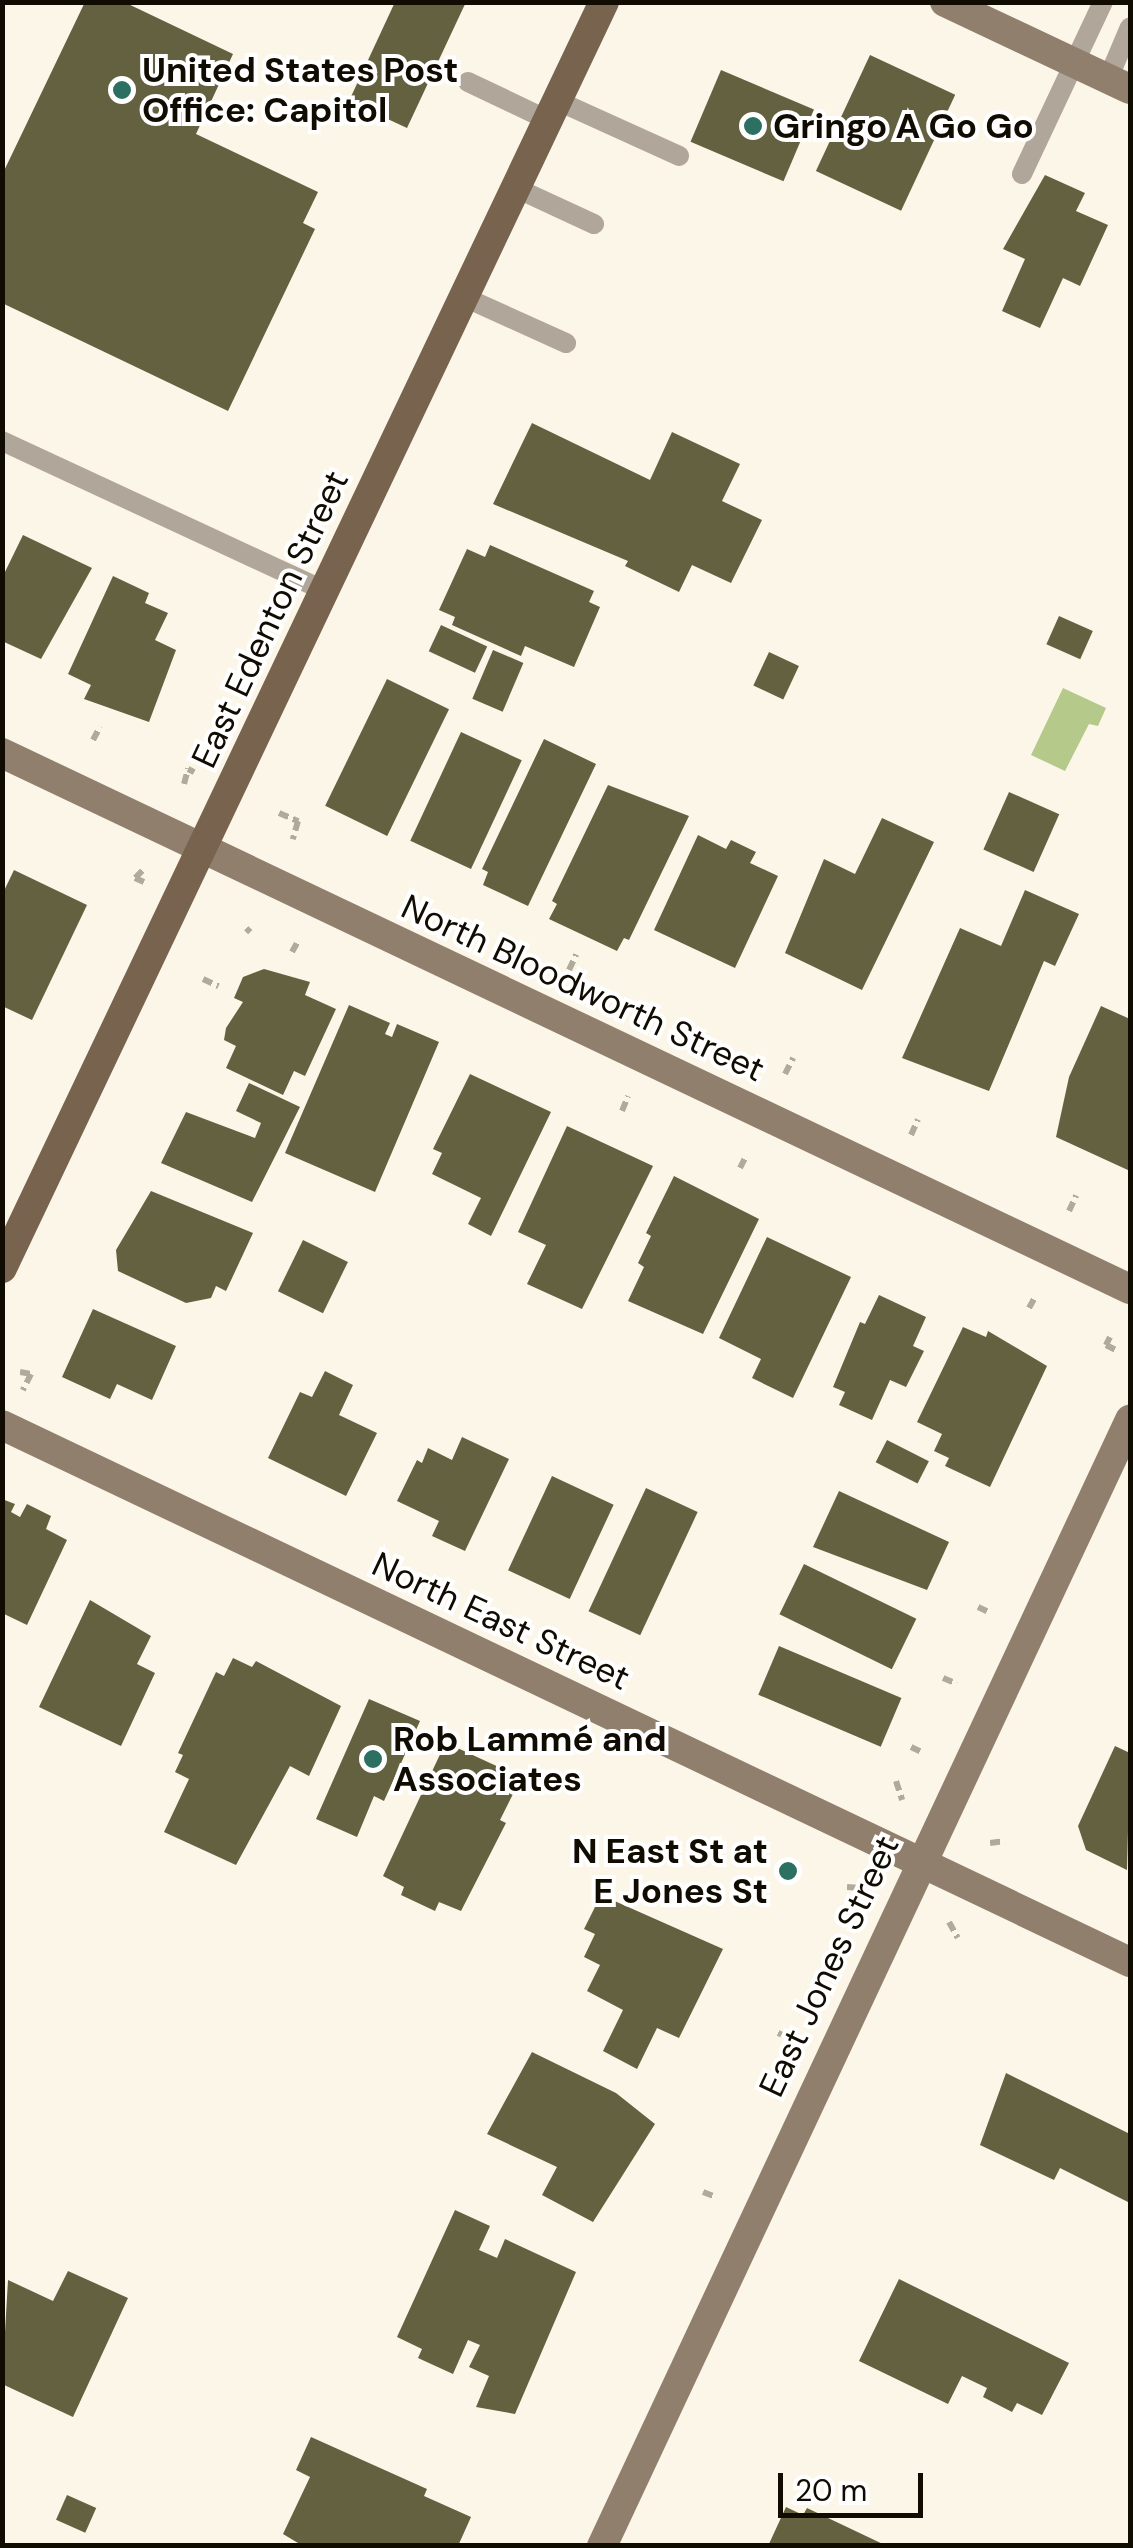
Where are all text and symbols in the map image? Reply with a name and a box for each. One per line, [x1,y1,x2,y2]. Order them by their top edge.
place label: United States Post Office: Capitol [142,49,459,131]
marker: United States Post Office: Capitol [111,79,133,101]
place label: Gringo A Go Go [773,105,1034,147]
marker: Gringo A Go Go [742,115,764,137]
street label: East Edenton Street [183,464,357,774]
street label: North Bloodworth Street [395,885,771,1091]
street label: North East Street [366,1543,636,1699]
place label: Rob Lammé and Associates [393,1718,667,1800]
marker: Rob Lammé and Associates [362,1748,384,1770]
street label: East Jones Street [750,1829,908,2103]
place label: N East St at E Jones St [572,1830,768,1912]
marker: N East St at E Jones St [777,1860,799,1882]
scale bar [783,2453,928,2515]
text: 20 m [795,2471,867,2510]

